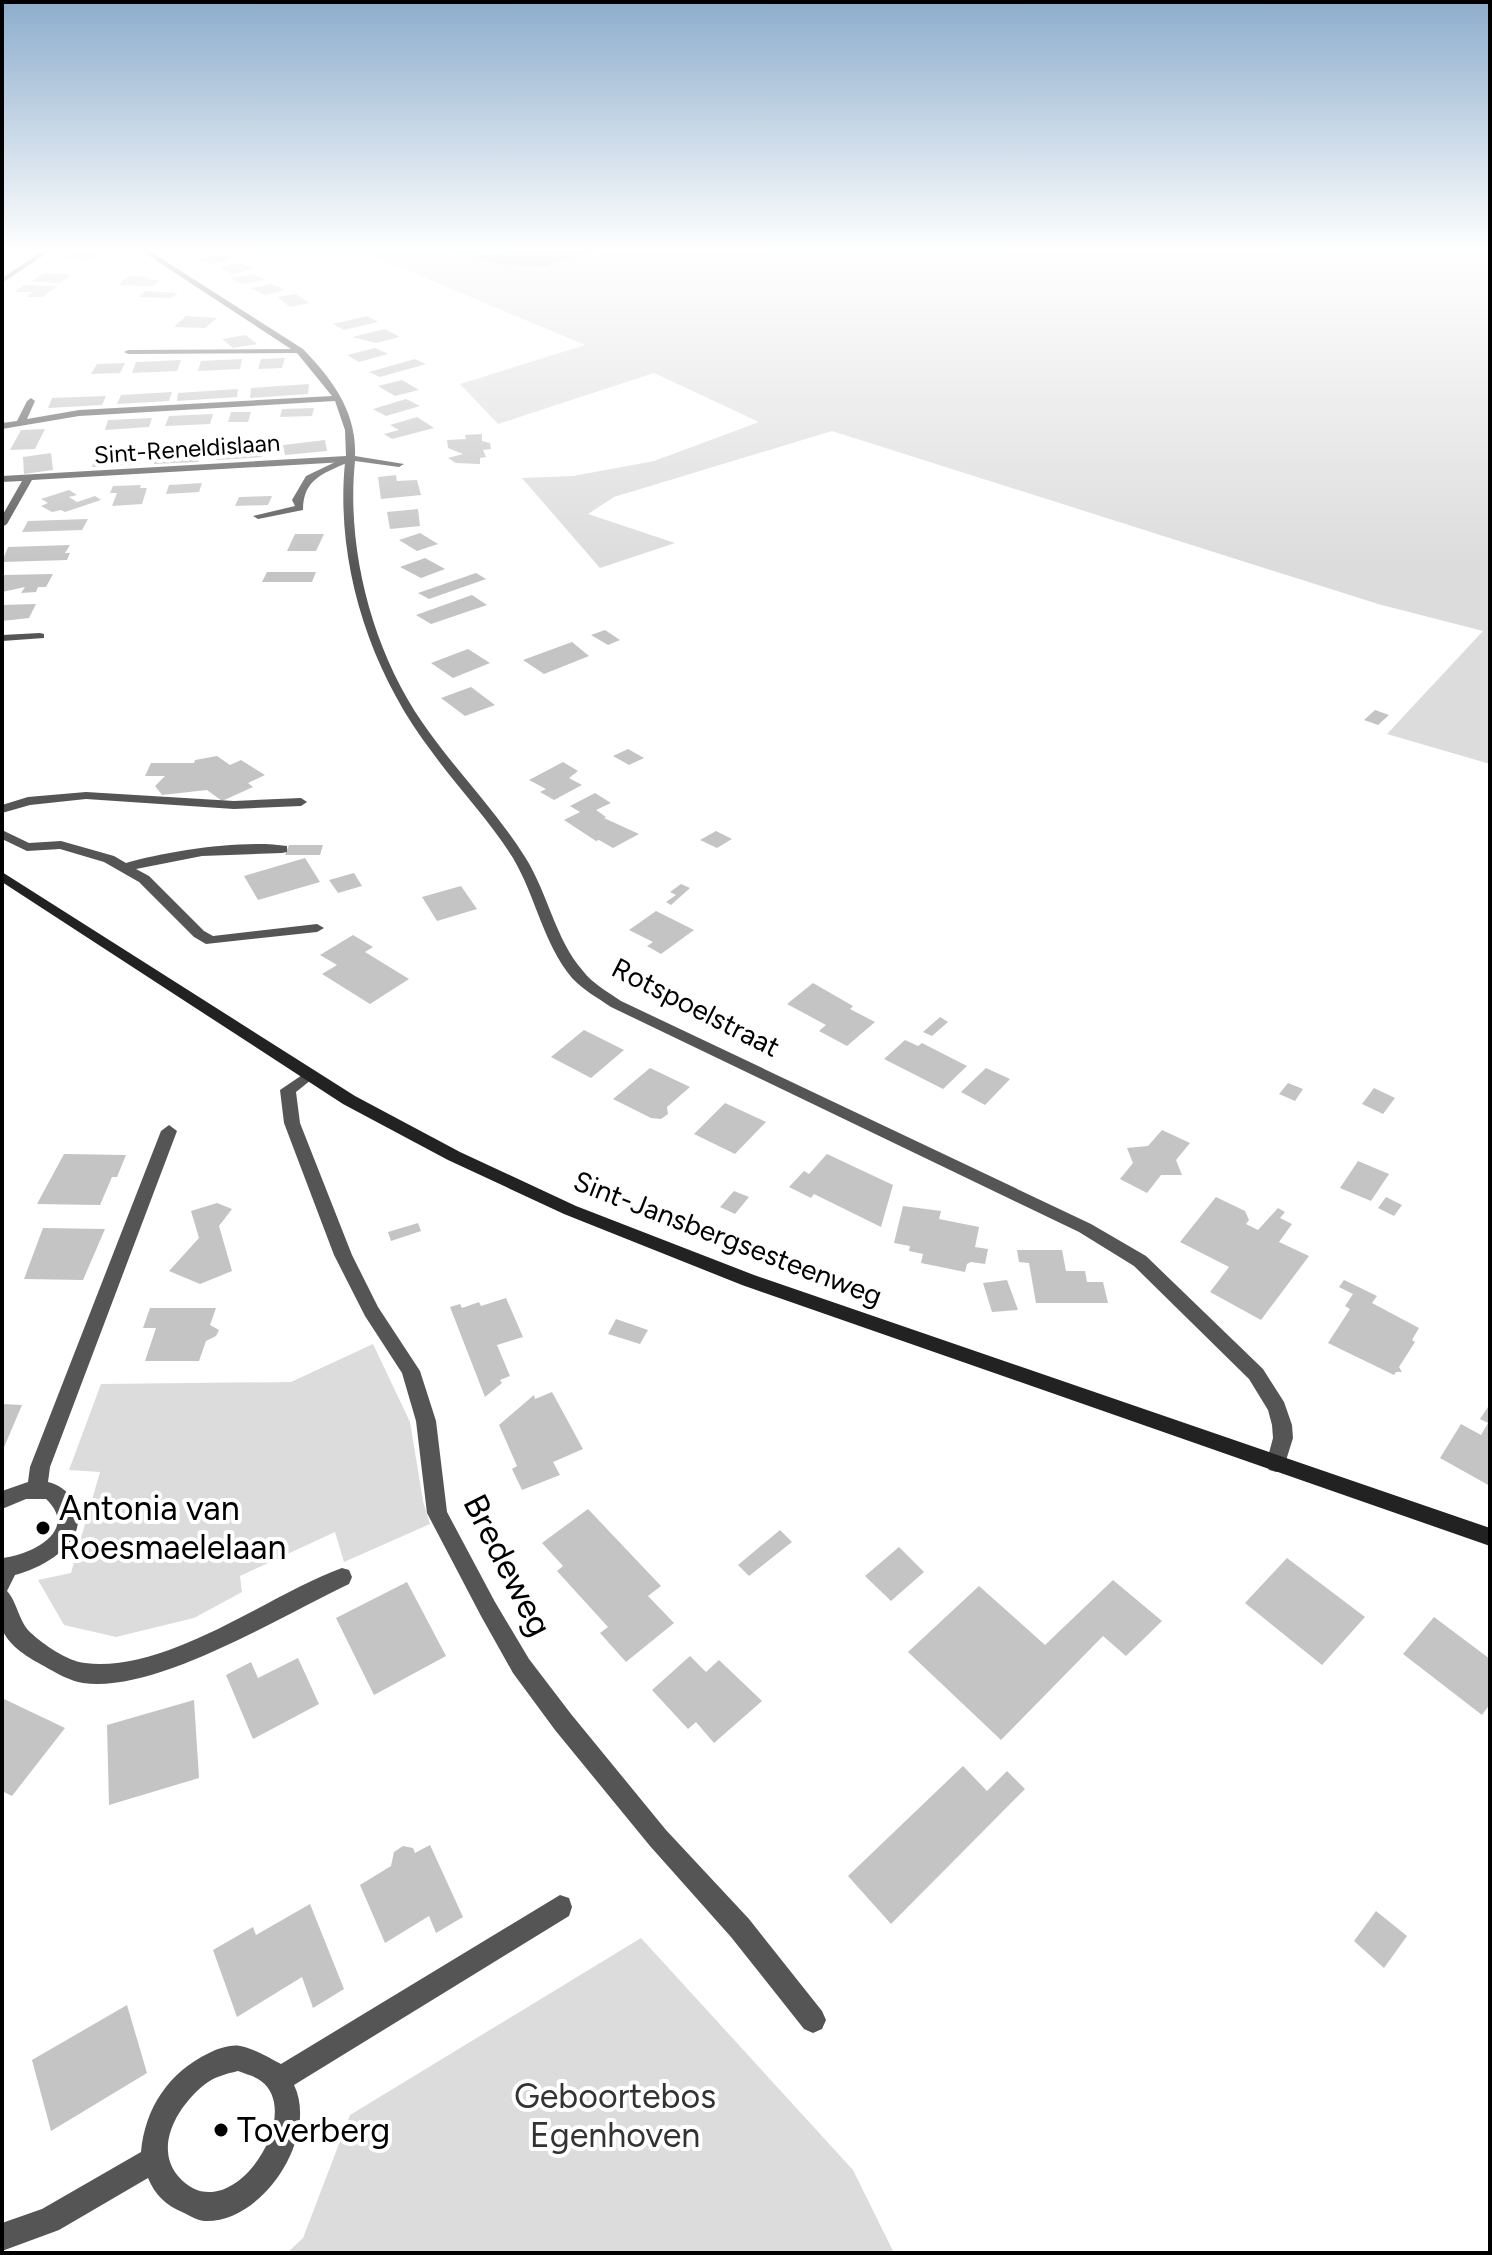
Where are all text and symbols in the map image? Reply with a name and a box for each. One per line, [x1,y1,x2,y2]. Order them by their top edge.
street label: Sint-Reneldislaan [93,428,281,469]
street label: Rotspoelstraat [606,950,786,1064]
street label: Sint-Jansbergsesteenweg [569,1163,887,1313]
street label: Bredeweg [454,1487,561,1643]
place label: Antonia van Roesmaelelaan [59,1488,286,1568]
marker: Antonia van Roesmaelelaan [34,1519,52,1537]
park label: Geboortebos Egenhoven [514,2076,716,2156]
place label: Toverberg [237,2110,390,2151]
marker: Toverberg [212,2121,230,2139]

